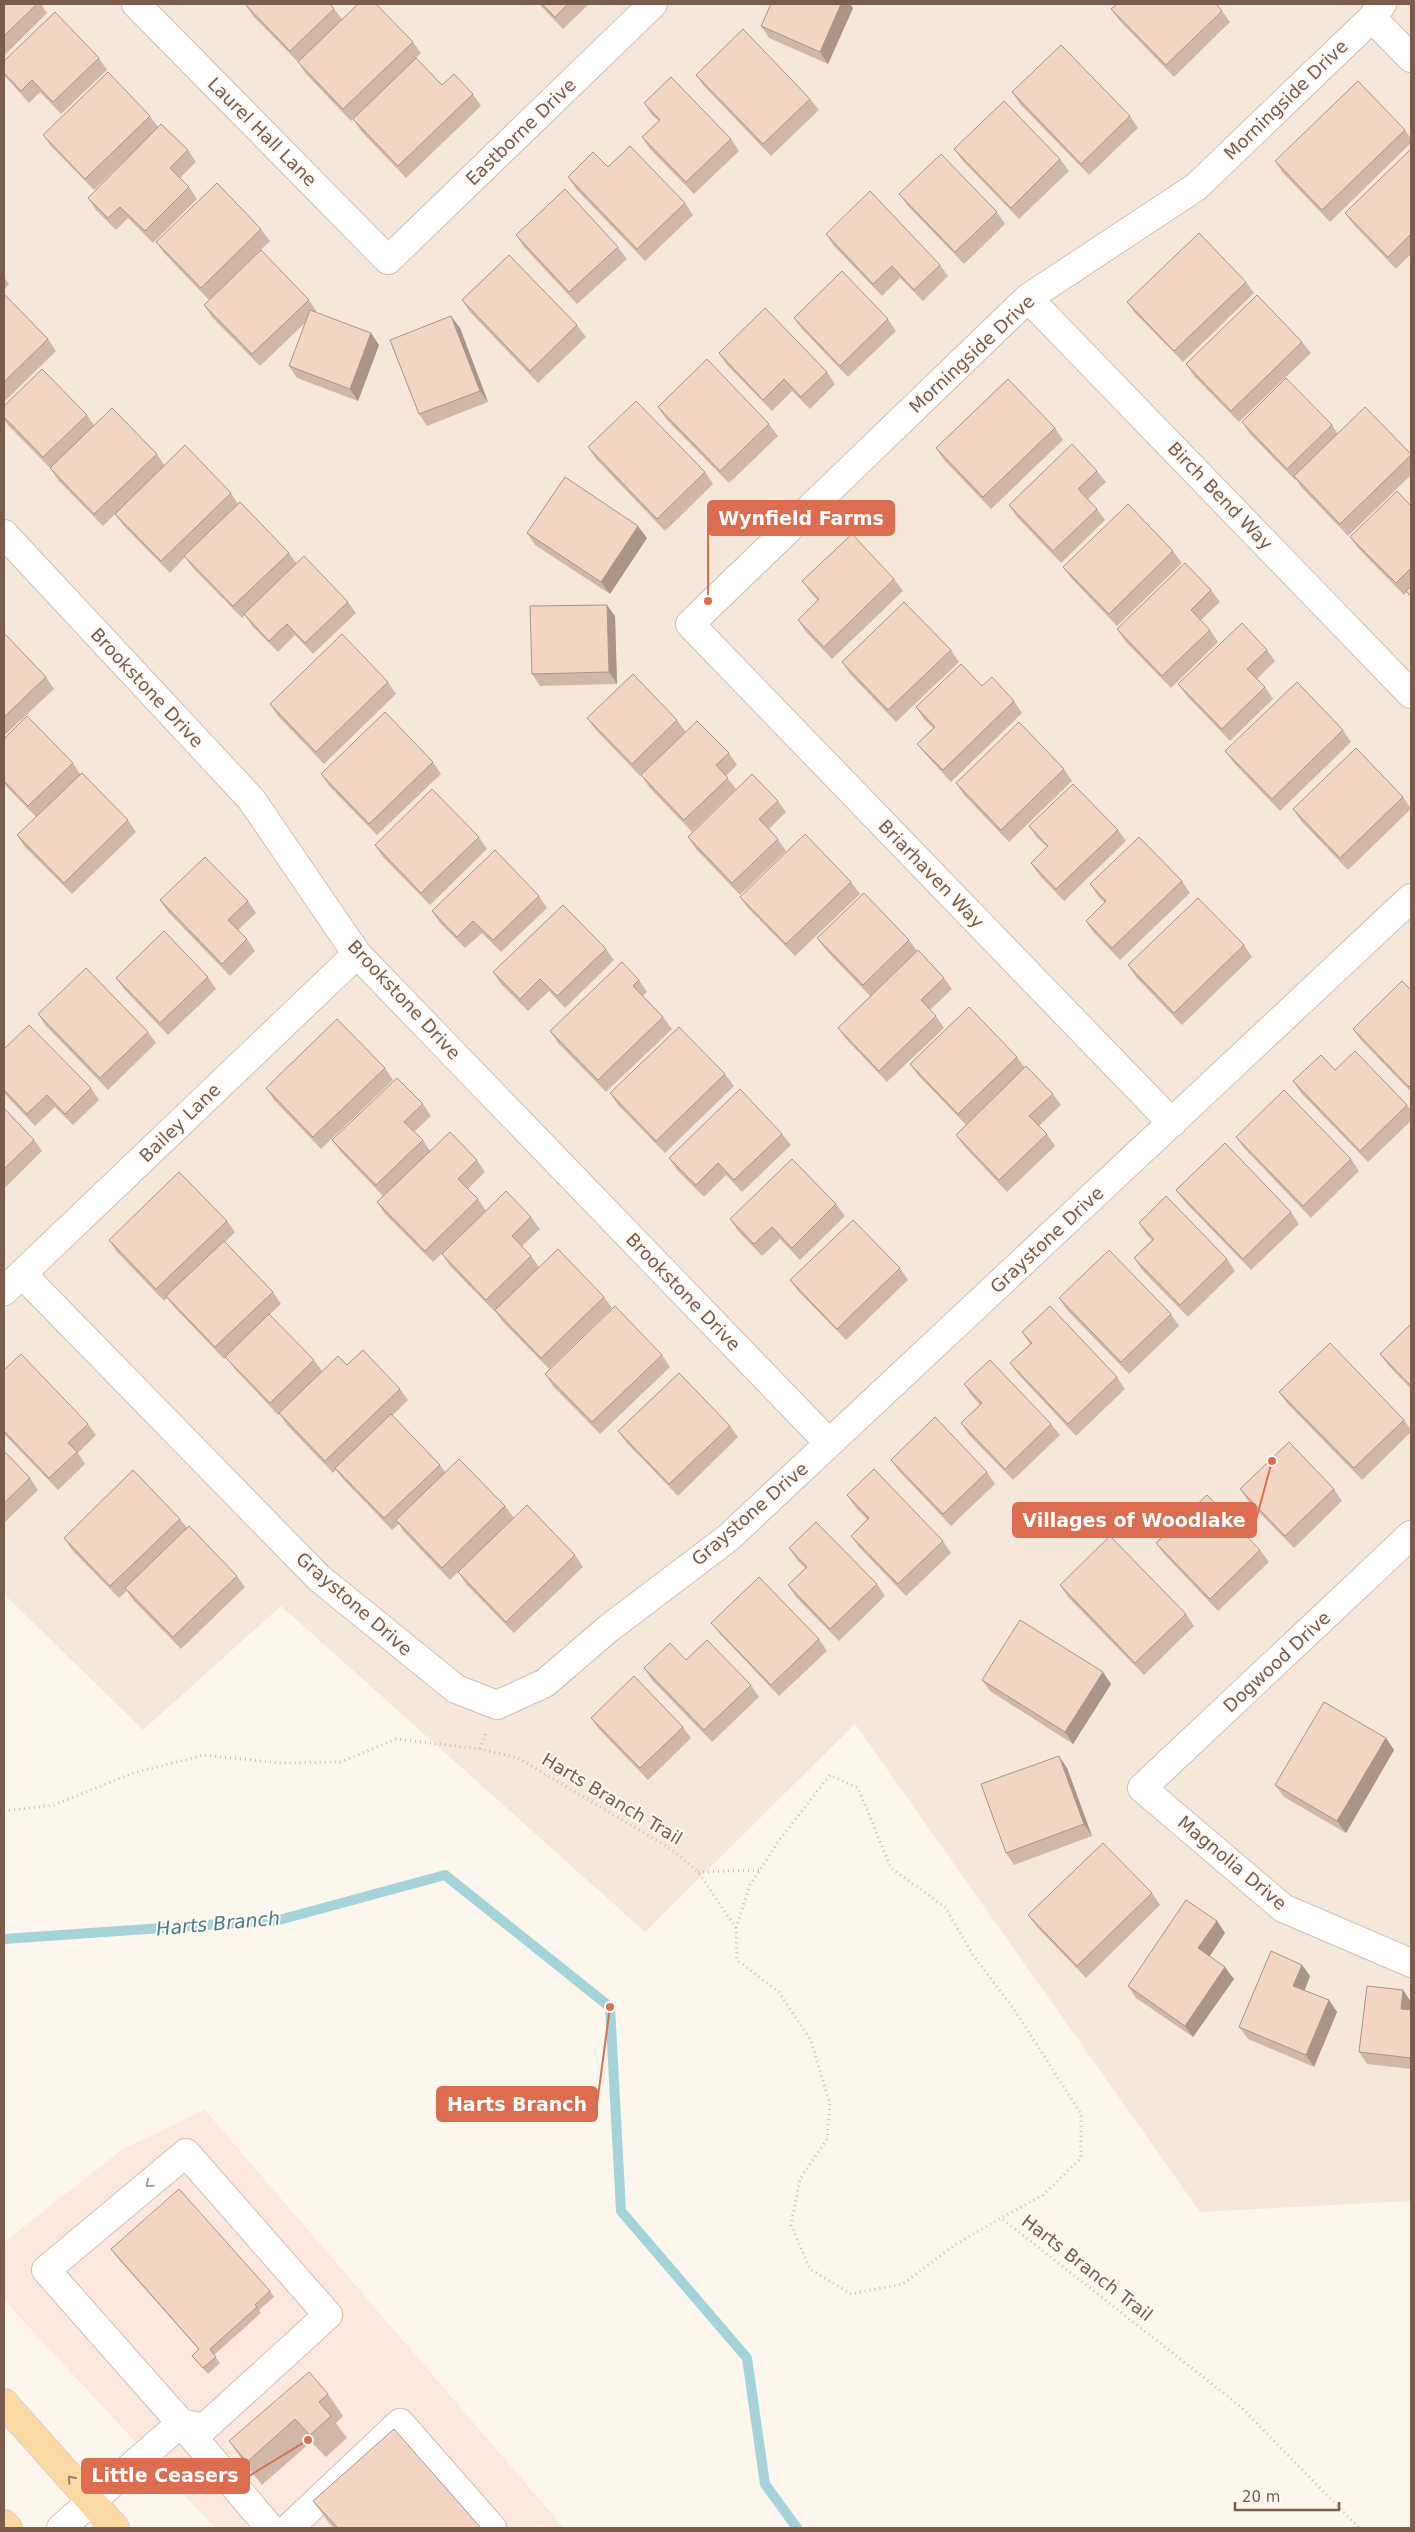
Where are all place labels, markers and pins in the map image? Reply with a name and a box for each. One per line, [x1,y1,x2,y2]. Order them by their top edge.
callout: Wynfield Farms [708,501,894,535]
callout: Villages of Woodlake [1013,1503,1256,1537]
callout: Harts Branch [437,2087,597,2121]
callout: Little Ceasers [82,2459,249,2493]

